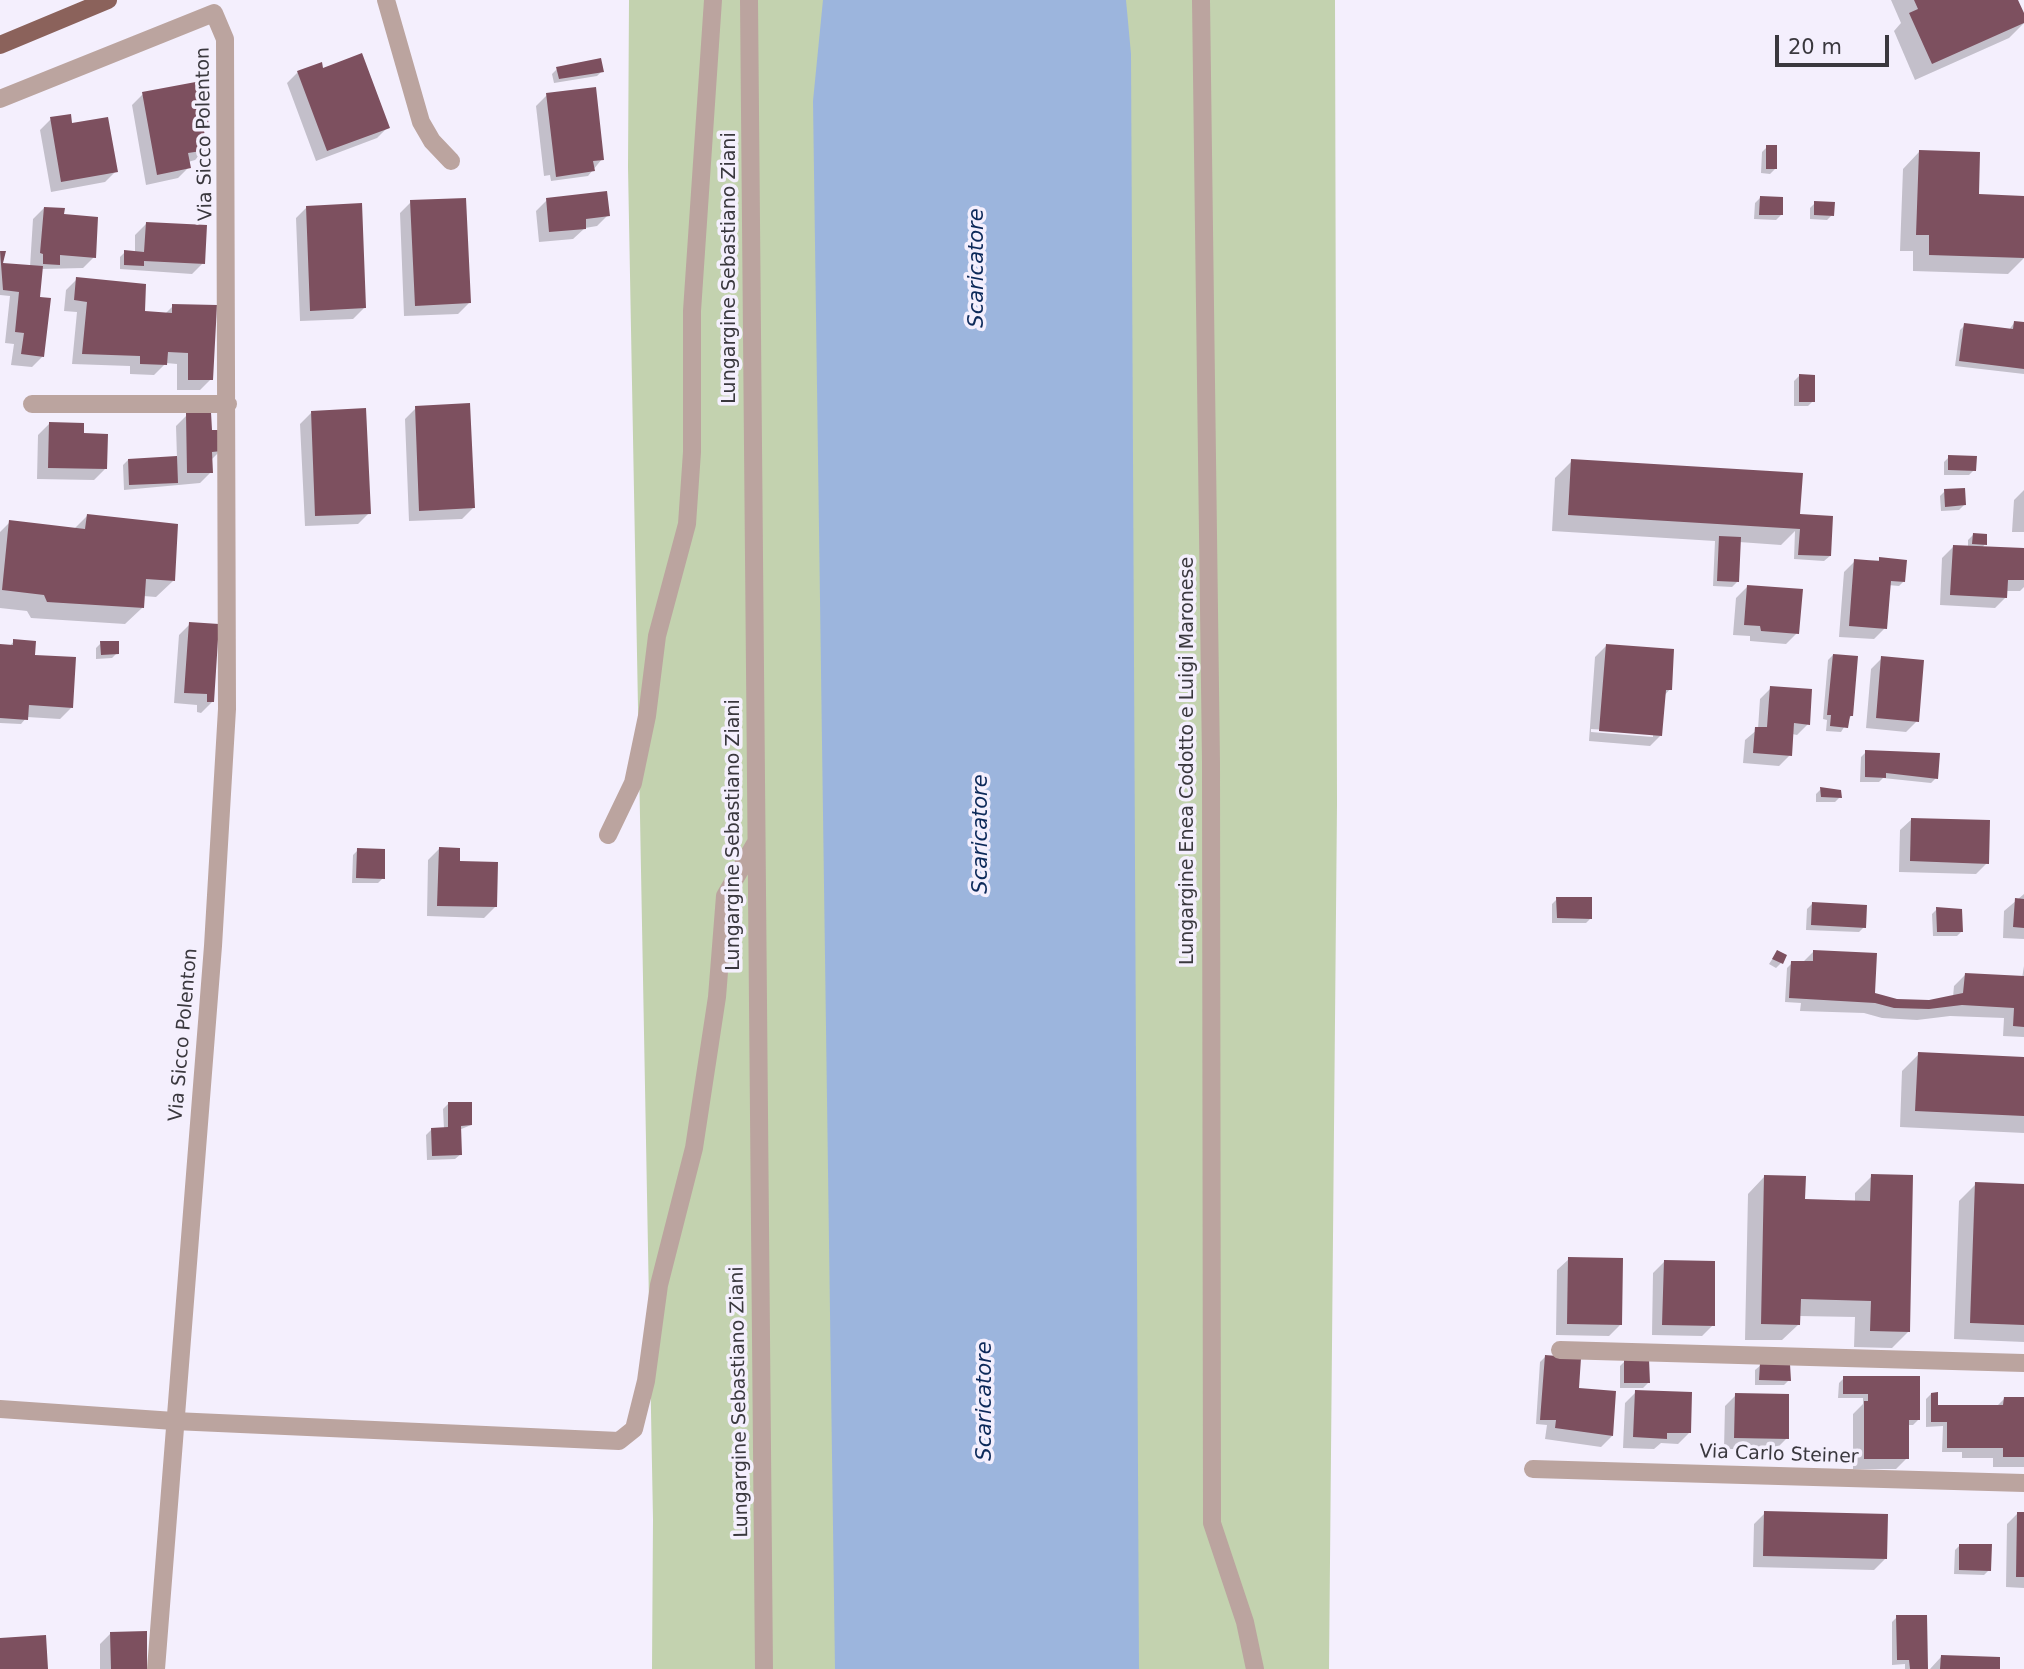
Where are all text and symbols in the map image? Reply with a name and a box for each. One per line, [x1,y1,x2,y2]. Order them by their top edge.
scale bar [1779,21,1893,65]
text: 20 m [1788,35,1842,59]
street label: Via Sicco Polenton [192,47,218,221]
street label: Lungargine Sebastiano Ziani [719,132,741,404]
water label: Scaricatore [965,208,991,328]
street label: Lungargine Enea Codotto e Luigi Maronese [1177,557,1199,965]
street label: Lungargine Sebastiano Ziani [723,699,745,971]
water label: Scaricatore [969,774,995,894]
street label: Via Sicco Polenton [165,947,203,1123]
street label: Lungargine Sebastiano Ziani [726,1266,754,1538]
water label: Scaricatore [973,1341,999,1461]
street label: Via Carlo Steiner [1699,1441,1859,1469]

